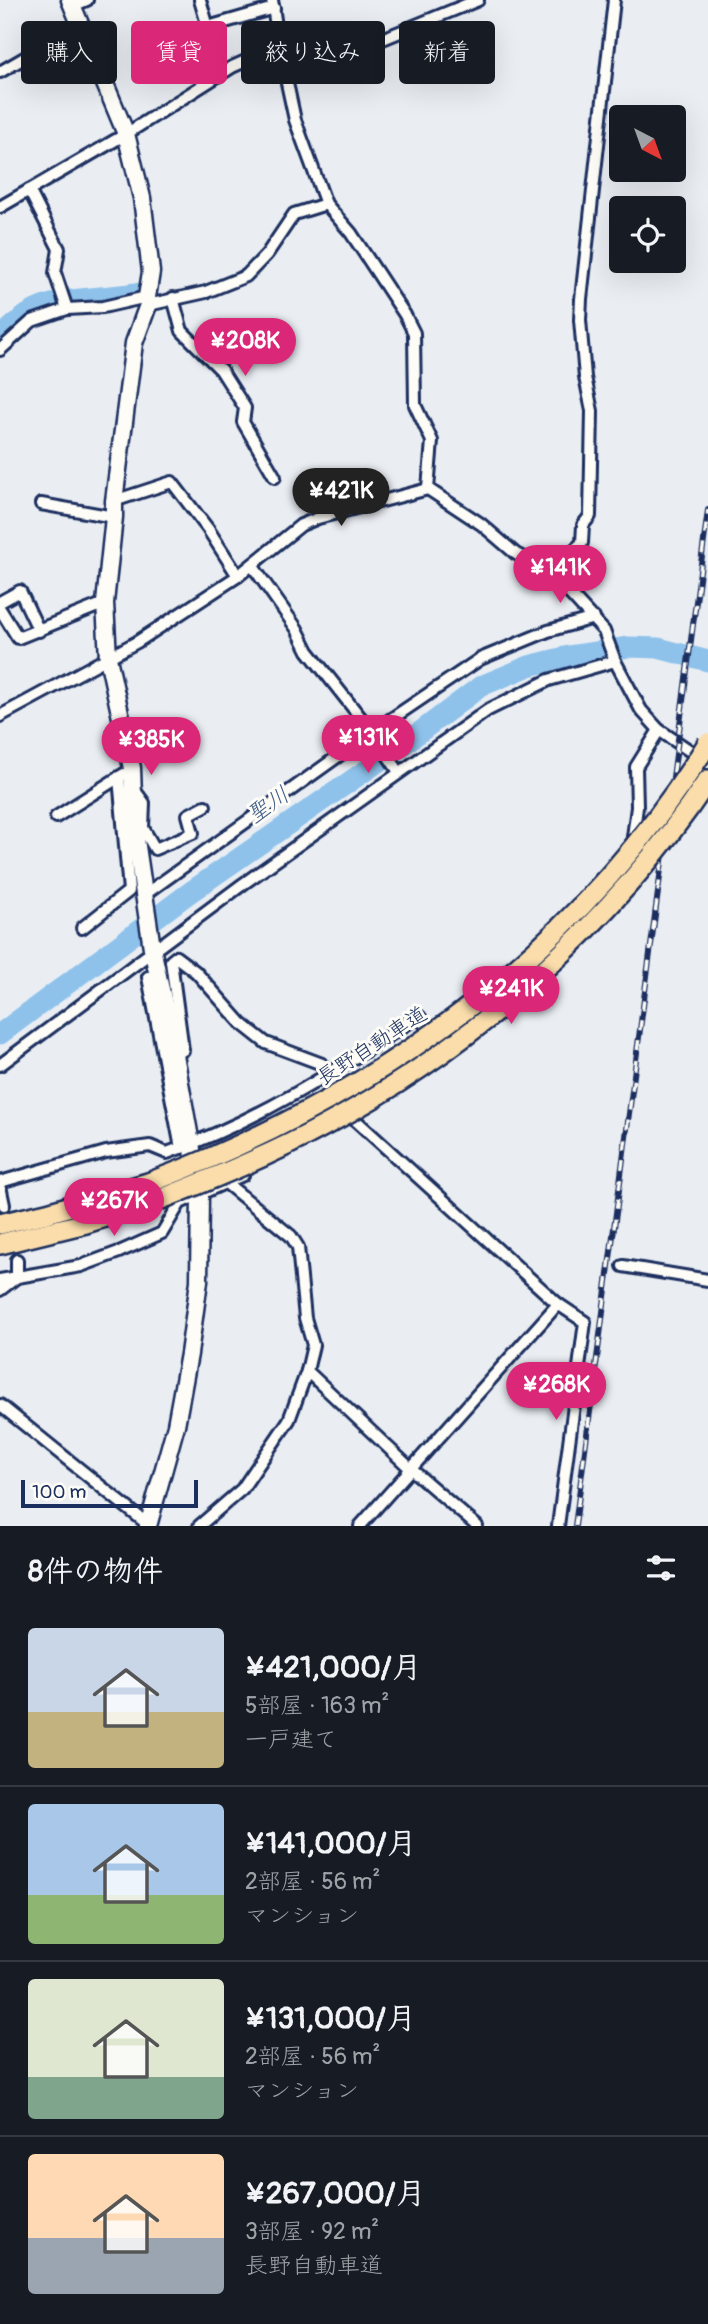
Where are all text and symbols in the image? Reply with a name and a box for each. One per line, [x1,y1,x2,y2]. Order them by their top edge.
chip: 購入 [21,21,117,84]
chip: 賃貸 [131,21,227,84]
chip: 絞り込み [241,21,385,84]
chip: 新着 [399,21,495,84]
north arrow [609,105,686,182]
map controls [609,105,686,273]
button: locate [609,196,686,273]
pin: ¥208K [196,318,294,378]
text: ¥208K [210,326,280,355]
pin: ¥421K [292,468,390,528]
text: ¥421K [308,476,374,505]
pin: ¥141K [511,546,609,605]
text: ¥141K [529,553,591,582]
pin: ¥131K [319,716,417,775]
pin: ¥385K [102,718,200,777]
text: ¥131K [338,723,398,752]
text: ¥385K [118,725,184,754]
water label: 聖川 [241,780,295,830]
pin: ¥241K [462,967,560,1026]
text: ¥241K [478,974,544,1003]
street label: 長野自動車道 [312,1000,432,1092]
pin: ¥267K [65,1178,163,1238]
text: ¥267K [80,1186,148,1215]
pin: ¥268K [507,1362,605,1422]
text: ¥268K [522,1370,590,1399]
scale bar [21,1477,198,1509]
text: 100 m [32,1480,86,1504]
icon: filters [642,1549,680,1587]
text: 8件の物件 [28,1553,163,1590]
text: ¥421,000/月 [245,1649,422,1686]
icon: home [84,1656,168,1740]
text: 5部屋 · 163 m² [245,1691,389,1720]
text: 一戸建て [245,1725,337,1754]
text: ¥141,000/月 [245,1825,417,1862]
icon: home [84,1832,168,1916]
text: 2部屋 · 56 m² [245,1867,380,1896]
text: マンション [245,1901,359,1930]
text: ¥131,000/月 [245,2000,416,2037]
icon: home [84,2007,168,2091]
text: 2部屋 · 56 m² [245,2042,380,2071]
text: マンション [245,2076,359,2105]
text: ¥267,000/月 [245,2175,425,2212]
icon: home [84,2182,168,2266]
text: 3部屋 · 92 m² [245,2217,379,2246]
text: 長野自動車道 [245,2251,383,2280]

